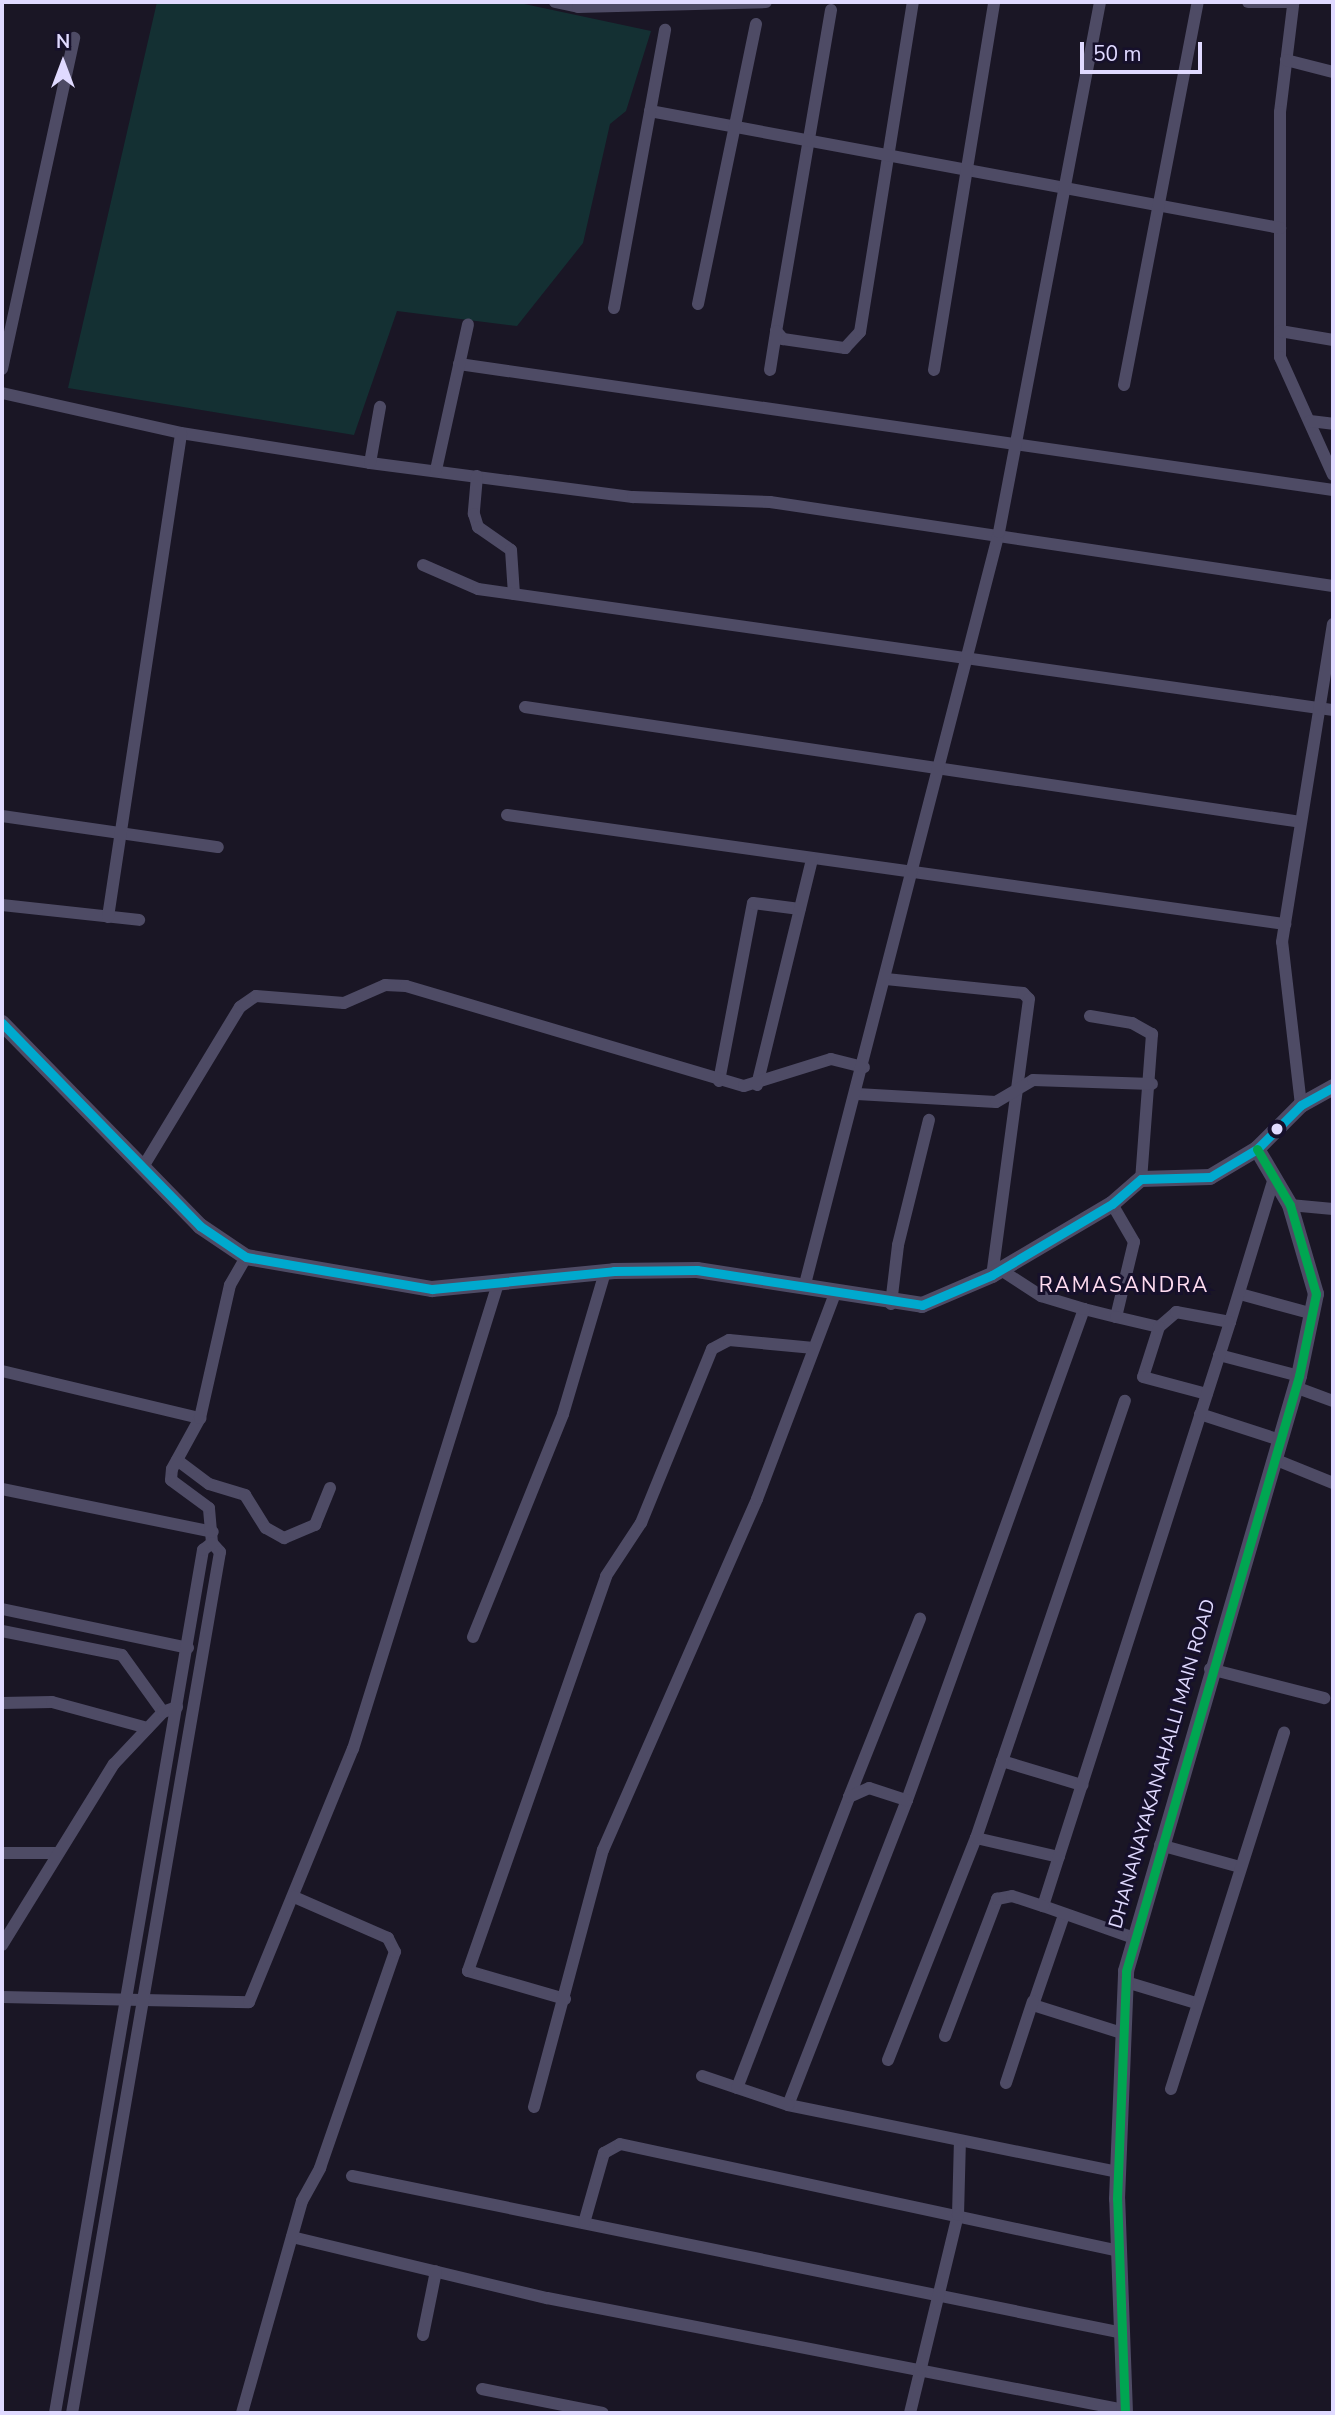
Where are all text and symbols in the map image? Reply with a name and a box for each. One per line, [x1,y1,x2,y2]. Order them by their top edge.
north arrow [28,28,98,98]
scale bar [1083,28,1206,72]
text: N [56,29,70,55]
text: 50 m [1093,40,1142,68]
unlabelled marker [1270,1122,1284,1136]
district label: RAMASANDRA [1040,1272,1208,1298]
street label: DHANANAYAKANAHALLI MAIN ROAD [1105,1597,1221,1931]

